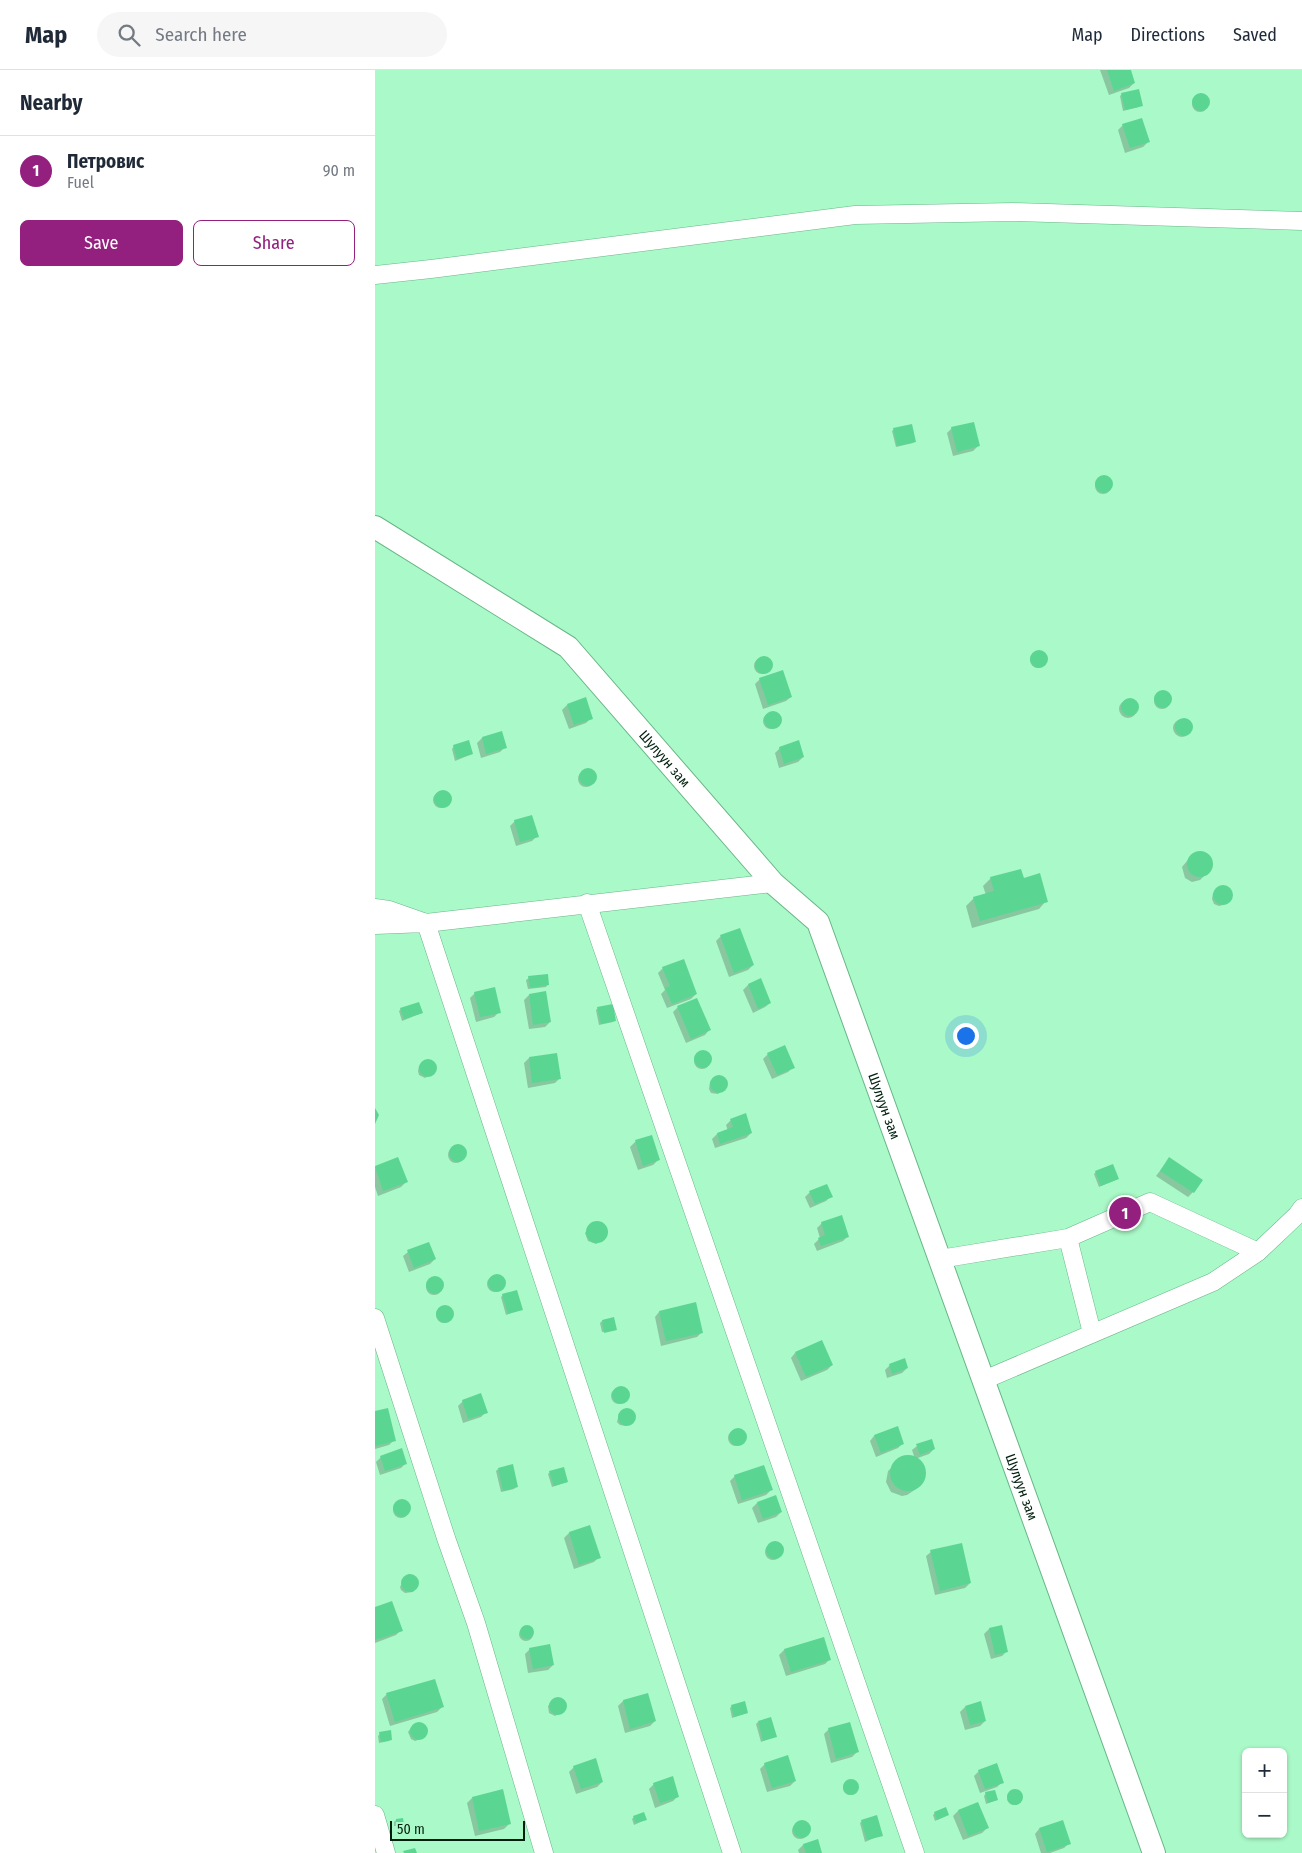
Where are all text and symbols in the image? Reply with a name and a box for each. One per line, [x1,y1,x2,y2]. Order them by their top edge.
search box [97,12,447,57]
text: Map [25,21,67,49]
icon: search [115,21,143,49]
text: Search here [155,23,247,46]
text: Map [1071,24,1103,46]
text: Directions [1131,24,1205,46]
text: Saved [1233,24,1277,46]
text: Nearby [20,90,82,116]
text: Петровис [67,150,144,173]
text: 1 [33,161,39,180]
text: 90 m [323,161,355,180]
text: Fuel [67,173,94,192]
button: Save [20,220,183,266]
button: Share [193,220,355,266]
street label: Шулуун зам [635,727,694,791]
your location [953,1023,979,1049]
street label: Шулуун зам [864,1071,904,1142]
pin: 1 [1109,1194,1141,1232]
street label: Шулуун зам [1002,1451,1041,1523]
map controls [1242,1748,1287,1838]
button: + [1242,1748,1287,1793]
button: − [1242,1793,1287,1838]
scale bar [390,1818,525,1841]
text: 50 m [397,1821,425,1838]

